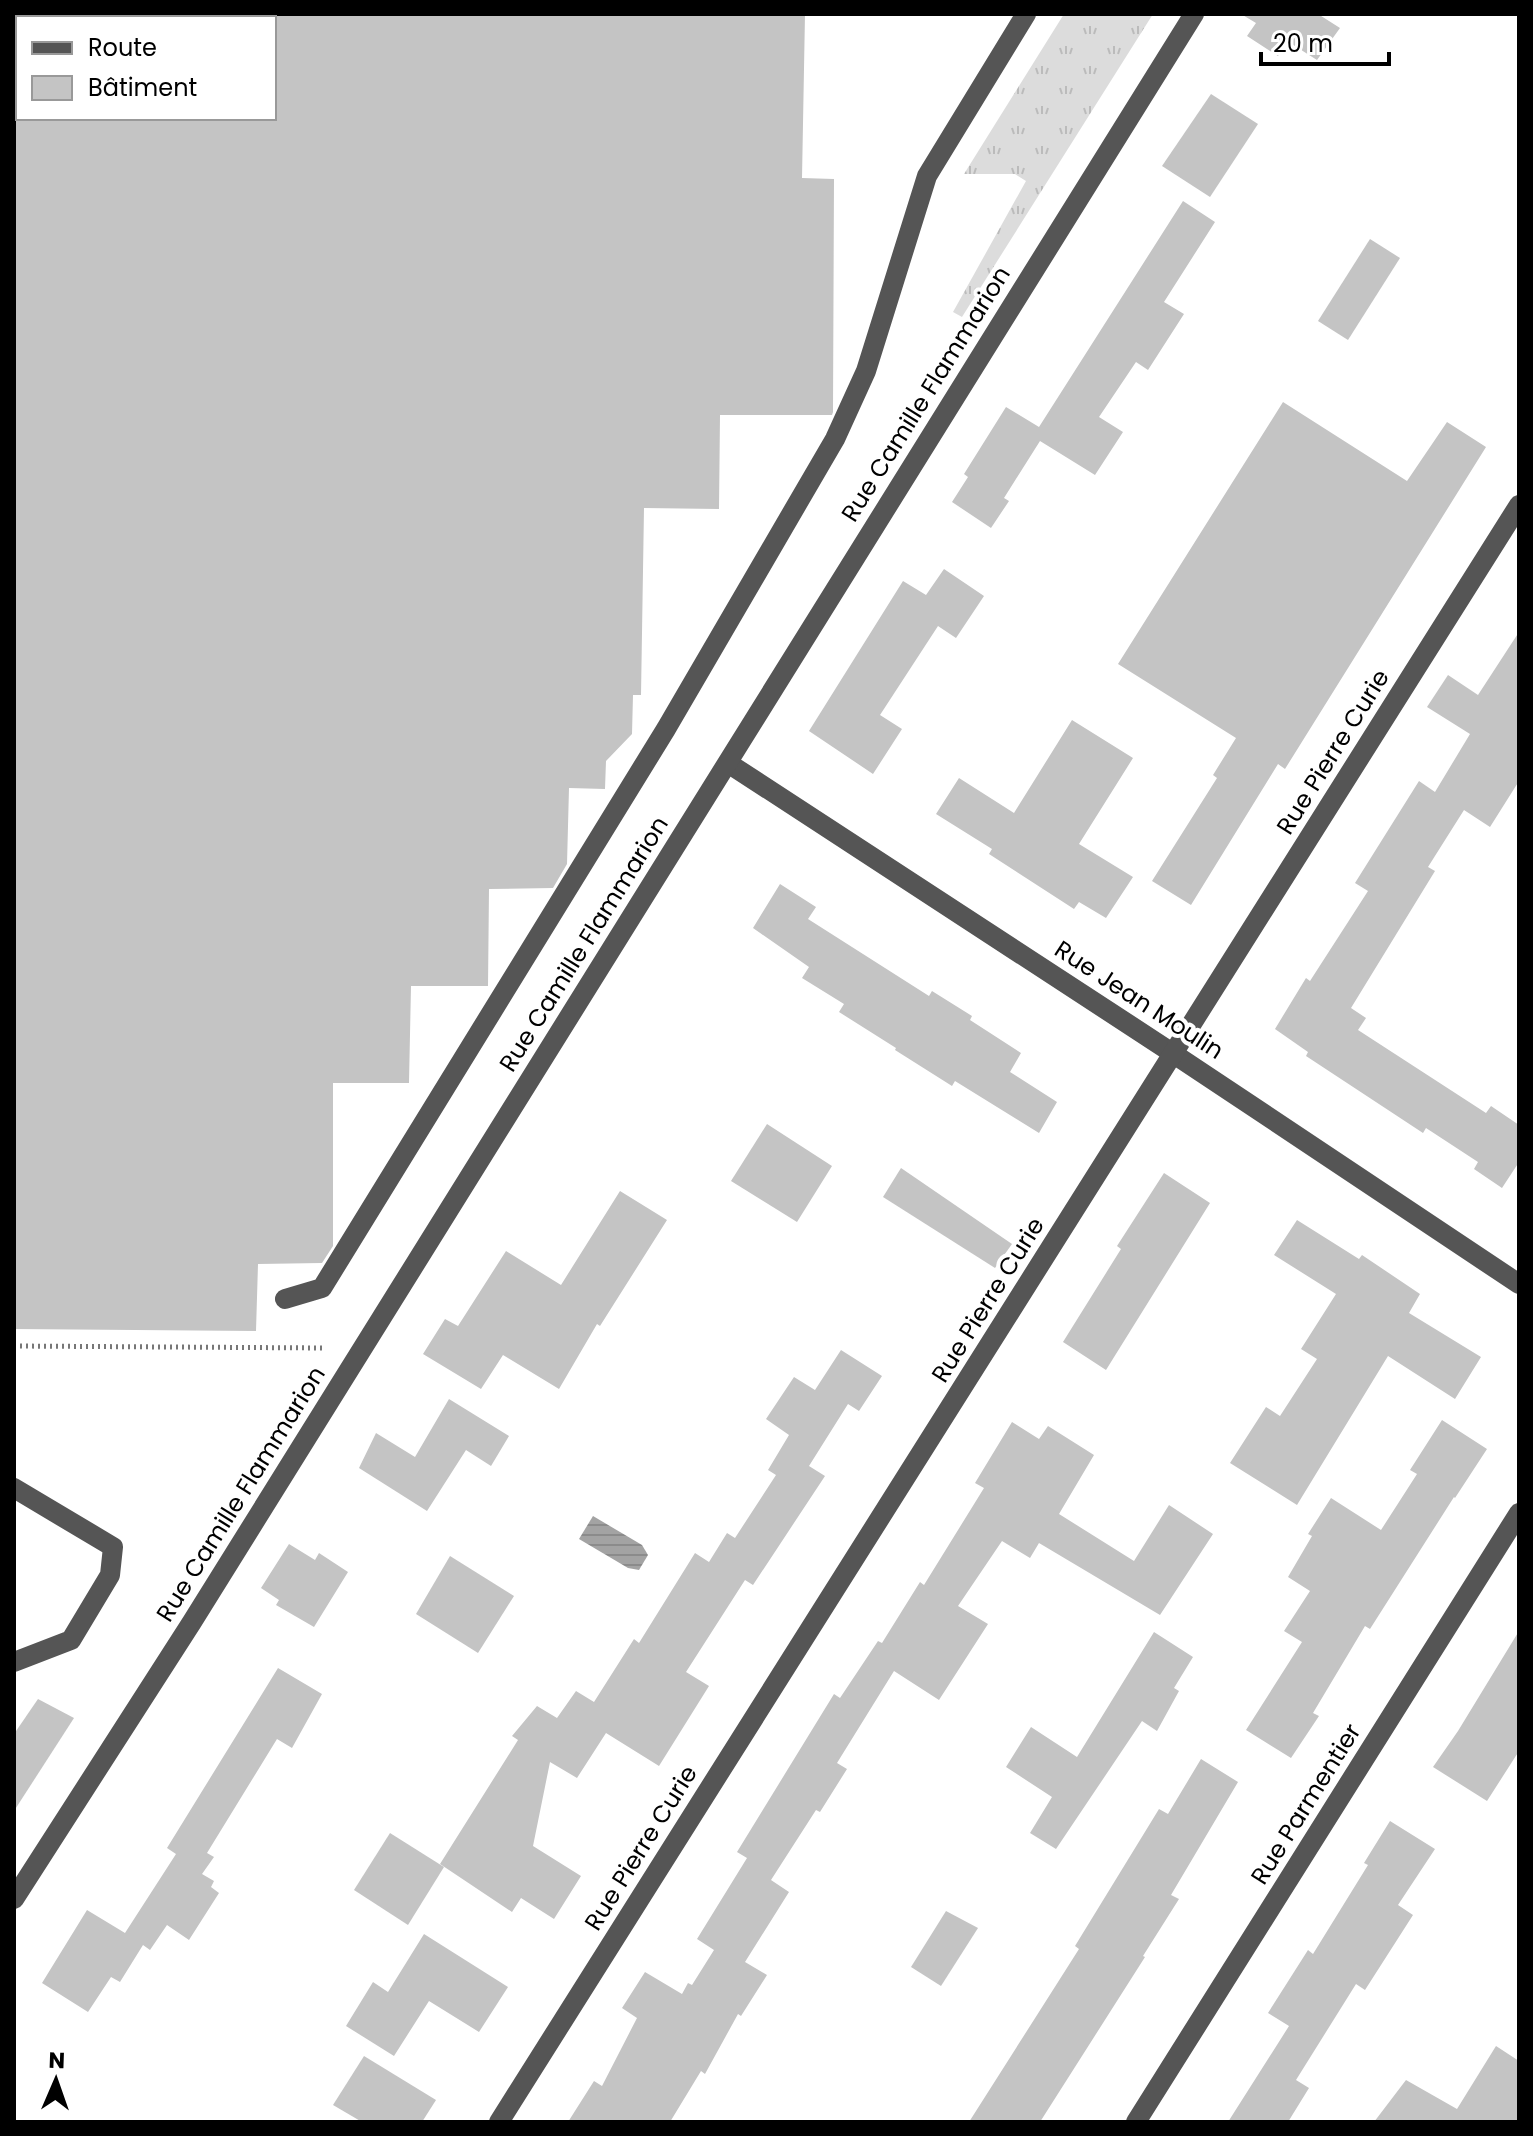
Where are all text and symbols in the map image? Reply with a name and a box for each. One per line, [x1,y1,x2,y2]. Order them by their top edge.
legend [16,16,276,120]
scale bar [1261,16,1389,66]
text: 20 m [1273,27,1333,60]
text: Route [88,31,157,64]
text: Bâtiment [88,71,197,104]
street label: Rue Camille Flammarion [833,260,1018,528]
street label: Rue Pierre Curie [1269,663,1397,841]
street label: Rue Camille Flammarion [491,810,676,1078]
street label: Rue Jean Moulin [1048,933,1230,1067]
street label: Rue Pierre Curie [924,1211,1052,1389]
street label: Rue Camille Flammarion [148,1360,333,1628]
street label: Rue Parmentier [1243,1717,1368,1890]
street label: Rue Pierre Curie [577,1759,705,1937]
north arrow [16,2040,96,2120]
text: N [48,2045,65,2076]

